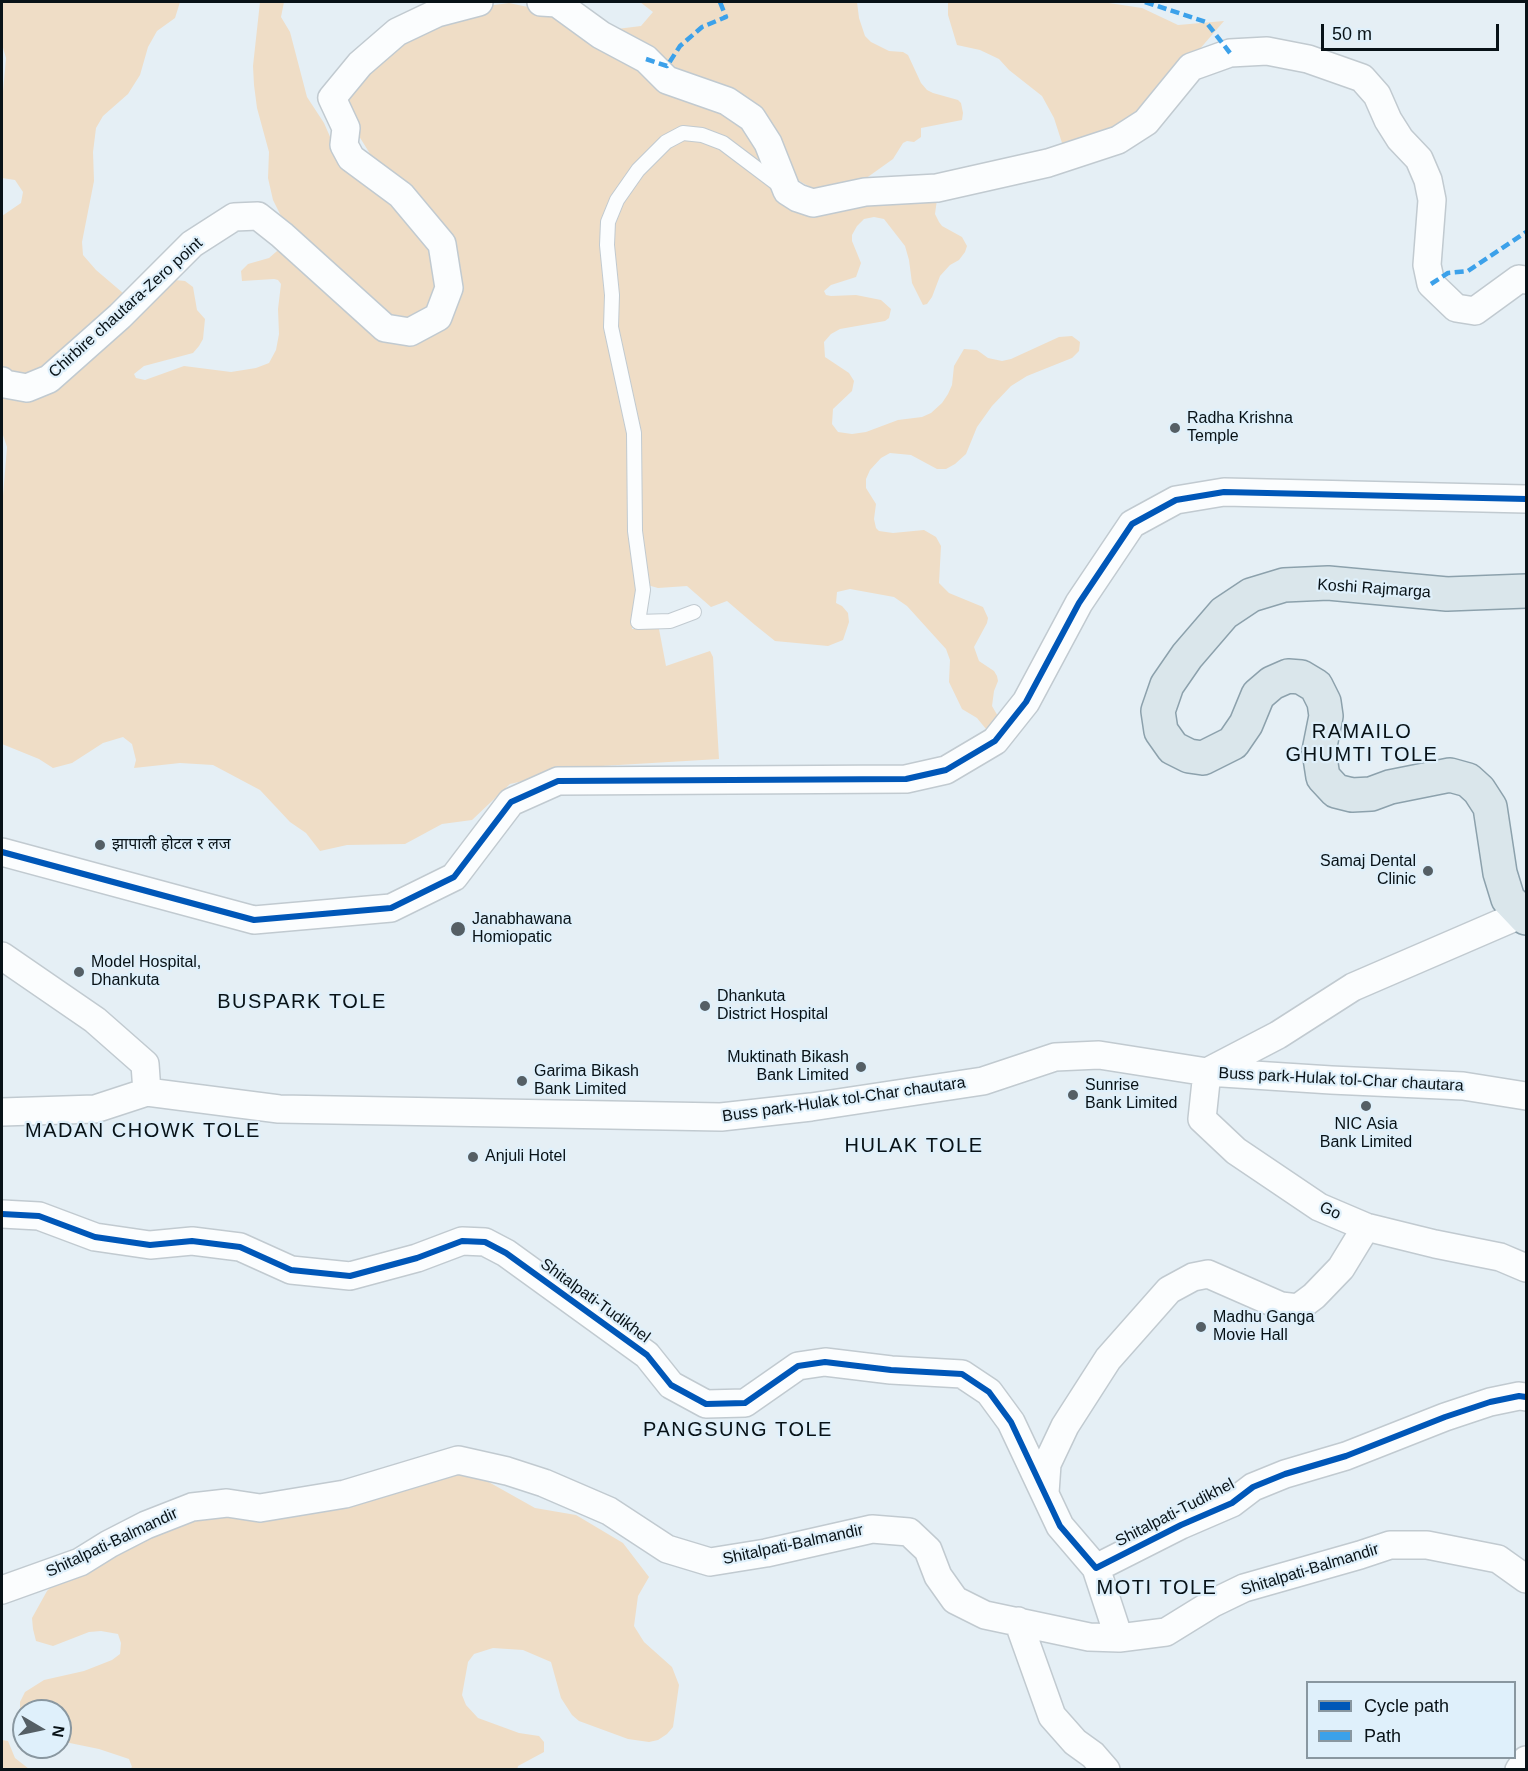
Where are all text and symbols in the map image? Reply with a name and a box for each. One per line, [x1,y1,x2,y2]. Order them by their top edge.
scale bar [1324,12,1502,50]
text: 50 m [1332,24,1372,44]
street label: Chirbire chautara-Zero point [45,234,207,382]
place label: Radha Krishna Temple [1187,409,1293,447]
marker: Radha Krishna Temple [1168,421,1182,435]
street label: Koshi Rajmarga [1317,575,1431,603]
district label: RAMAILO GHUMTI TOLE [1286,720,1438,767]
place label: झापाली होटल र लज [112,835,231,855]
marker: झापाली होटल र लज [93,838,107,852]
place label: Samaj Dental Clinic [1320,852,1416,890]
marker: Samaj Dental Clinic [1421,864,1435,878]
place label: Janabhawana Homiopatic [472,910,572,948]
marker: Janabhawana Homiopatic [449,920,467,938]
place label: Model Hospital, Dhankuta [91,953,201,991]
marker: Model Hospital, Dhankuta [72,965,86,979]
place label: Dhankuta District Hospital [717,987,828,1025]
district label: BUSPARK TOLE [217,990,387,1014]
marker: Dhankuta District Hospital [698,999,712,1013]
place label: Muktinath Bikash Bank Limited [727,1048,849,1086]
marker: Muktinath Bikash Bank Limited [854,1060,868,1074]
place label: Garima Bikash Bank Limited [534,1062,639,1100]
street label: Buss park-Hulak tol-Char chautara [1218,1064,1464,1096]
street label: Buss park-Hulak tol-Char chautara [721,1073,967,1127]
marker: Garima Bikash Bank Limited [515,1074,529,1088]
place label: Sunrise Bank Limited [1085,1076,1177,1114]
marker: Sunrise Bank Limited [1066,1088,1080,1102]
marker: NIC Asia Bank Limited [1359,1099,1373,1113]
place label: NIC Asia Bank Limited [1320,1115,1412,1153]
district label: MADAN CHOWK TOLE [25,1119,261,1143]
district label: HULAK TOLE [844,1134,984,1158]
place label: Anjuli Hotel [485,1147,566,1167]
marker: Anjuli Hotel [466,1150,480,1164]
street label: Go [1316,1198,1344,1224]
street label: Shitalpati-Tudikhel [536,1255,654,1347]
place label: Madhu Ganga Movie Hall [1213,1308,1314,1346]
marker: Madhu Ganga Movie Hall [1194,1320,1208,1334]
district label: PANGSUNG TOLE [643,1418,833,1442]
street label: Shitalpati-Tudikhel [1112,1475,1238,1551]
street label: Shitalpati-Balmandir [43,1504,181,1582]
street label: Shitalpati-Balmandir [721,1521,865,1569]
street label: Shitalpati-Balmandir [1239,1540,1381,1600]
district label: MOTI TOLE [1097,1576,1217,1600]
legend [1306,1681,1516,1759]
text: Cycle path [1364,1696,1449,1716]
north arrow [12,1699,72,1759]
text: N [49,1725,68,1739]
text: Path [1364,1726,1401,1746]

